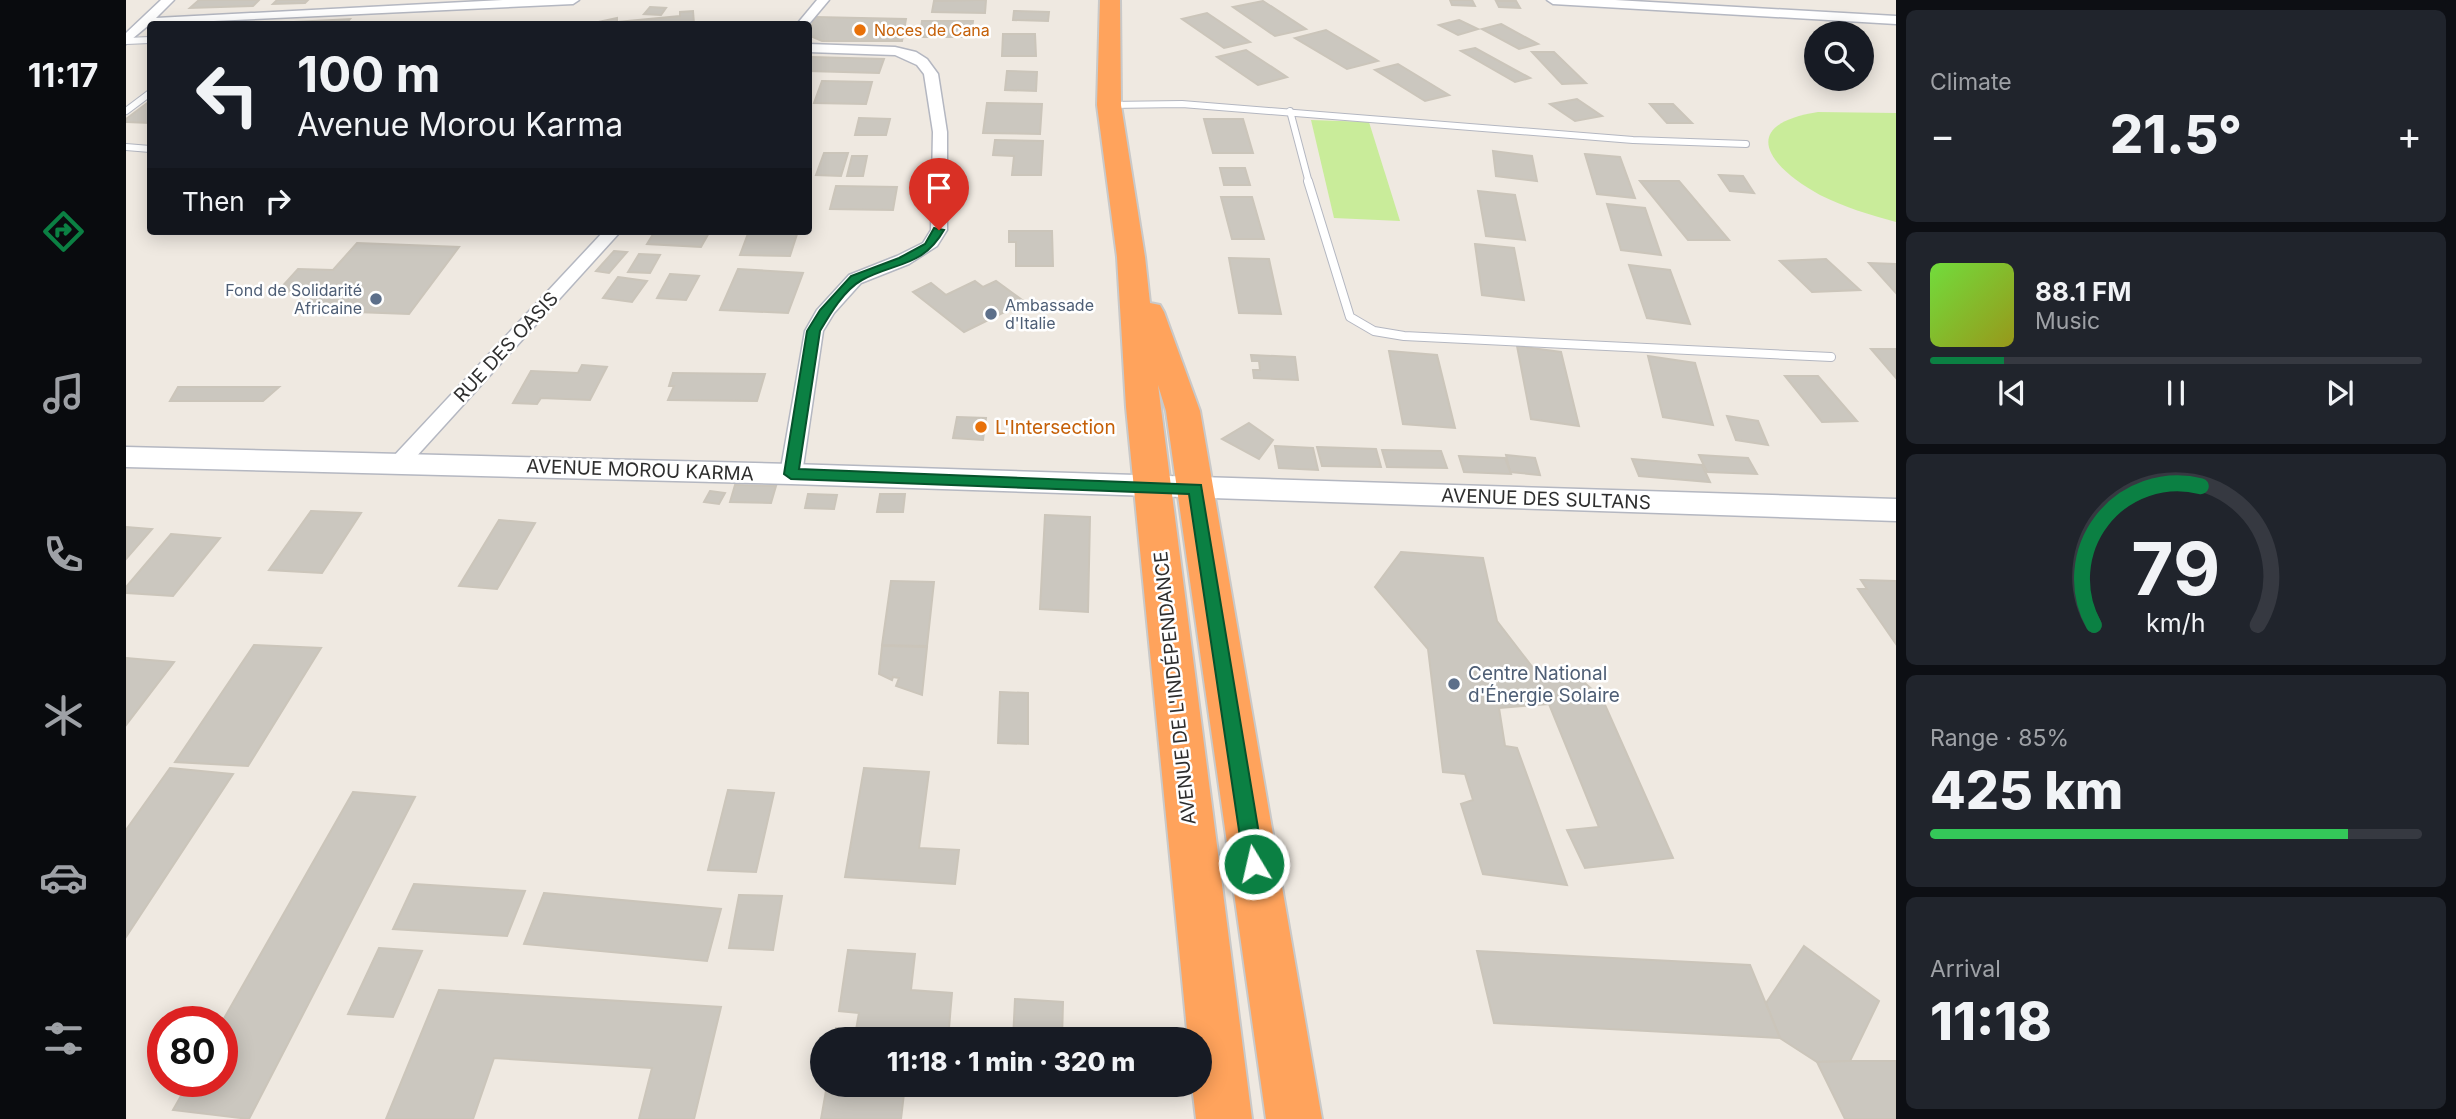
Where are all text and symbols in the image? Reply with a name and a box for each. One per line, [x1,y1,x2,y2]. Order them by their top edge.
place label: Noces de Cana [874,20,990,40]
map controls [1804,21,1874,91]
button: search [1804,21,1874,91]
marker: Noces de Cana [852,22,868,38]
text: 100 m [297,45,441,104]
icon: left [182,49,273,140]
text: 11:17 [28,56,98,95]
text: Climate [1930,68,2012,96]
text: 21.5° [2110,103,2242,166]
text: Avenue Morou Karma [297,105,623,144]
text: − [1930,112,1955,158]
text: + [2397,112,2422,158]
pin [909,158,969,230]
icon: arrive [920,169,958,207]
icon: right [259,182,297,220]
text: Then [182,186,245,217]
icon: directions [39,207,88,256]
text: 88.1 FM [2035,276,2131,307]
place label: Fond de Solidarité Africaine [225,280,362,318]
street label: RUE DES OASIS [449,287,563,407]
marker: Fond de Solidarité Africaine [368,291,384,307]
place label: Ambassade d'Italie [1005,295,1094,333]
marker: Ambassade d'Italie [983,306,999,322]
text: Music [2035,307,2100,335]
icon: music [39,369,88,418]
icon: previous [1993,374,2031,412]
icon: pause [2157,374,2195,412]
icon: next [2321,374,2359,412]
place label: L'Intersection [995,416,1116,439]
marker: L'Intersection [973,419,989,435]
street label: AVENUE MOROU KARMA [526,455,754,485]
street label: AVENUE DES SULTANS [1441,484,1651,514]
text: 79 [2132,525,2220,614]
icon: phone [39,530,88,579]
street label: AVENUE DE L'INDÉPENDANCE [1148,550,1201,826]
text: km/h [2146,608,2206,638]
place label: Centre National d'Énergie Solaire [1468,662,1620,707]
marker: Centre National d'Énergie Solaire [1446,676,1462,692]
icon: climate [39,691,88,740]
text: Range · 85% [1930,724,2069,752]
text: 425 km [1930,759,2123,822]
position arrow [1217,827,1291,901]
icon: car [39,853,88,902]
text: Arrival [1930,955,2001,983]
text: 11:18 [1930,990,2052,1053]
speed limit sign: 80 [147,1006,238,1097]
icon: filters [39,1014,88,1063]
text: 11:18 · 1 min · 320 m [887,1046,1135,1077]

